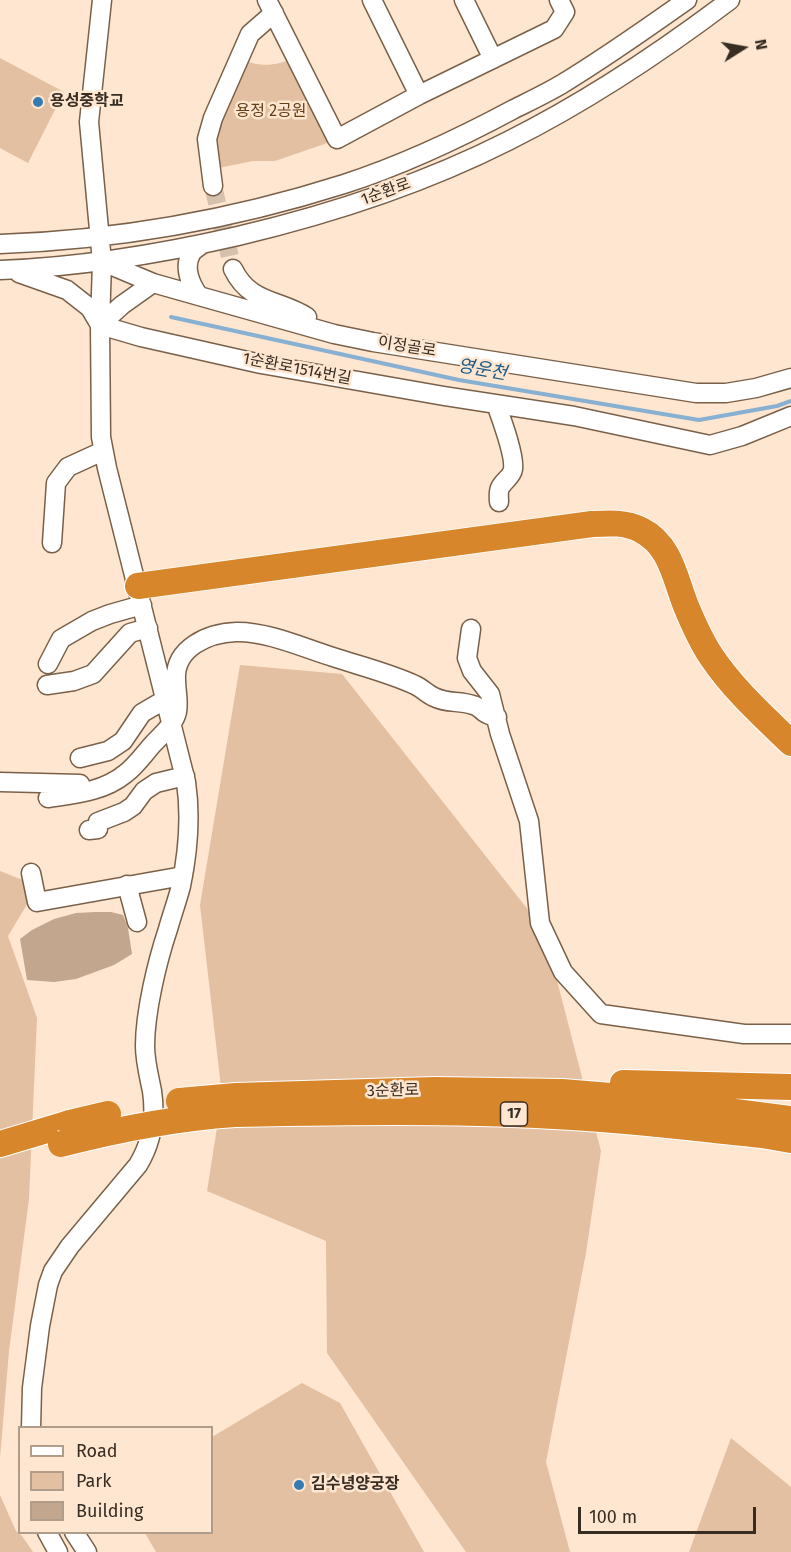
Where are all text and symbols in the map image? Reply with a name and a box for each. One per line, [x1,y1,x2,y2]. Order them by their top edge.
north arrow [713,18,773,78]
text: N [751,37,771,51]
place label: 용성중학교 [50,92,124,112]
marker: 용성중학교 [31,95,45,109]
park label: 용정 2공원 [235,102,307,122]
street label: 1순환로 [359,174,413,210]
street label: 이정골로 [376,333,438,361]
street label: 1순환로1514번길 [241,349,353,389]
water label: 영운천 [456,355,508,385]
street label: 3순환로 [367,1081,419,1101]
road number: 17 [500,1102,528,1126]
legend [18,1426,213,1534]
text: Road [76,1440,118,1462]
text: Park [76,1470,111,1492]
place label: 김수녕양궁장 [311,1475,399,1495]
marker: 김수녕양궁장 [292,1478,306,1492]
scale bar [581,1495,760,1533]
text: Building [76,1500,143,1522]
text: 100 m [589,1506,637,1528]

